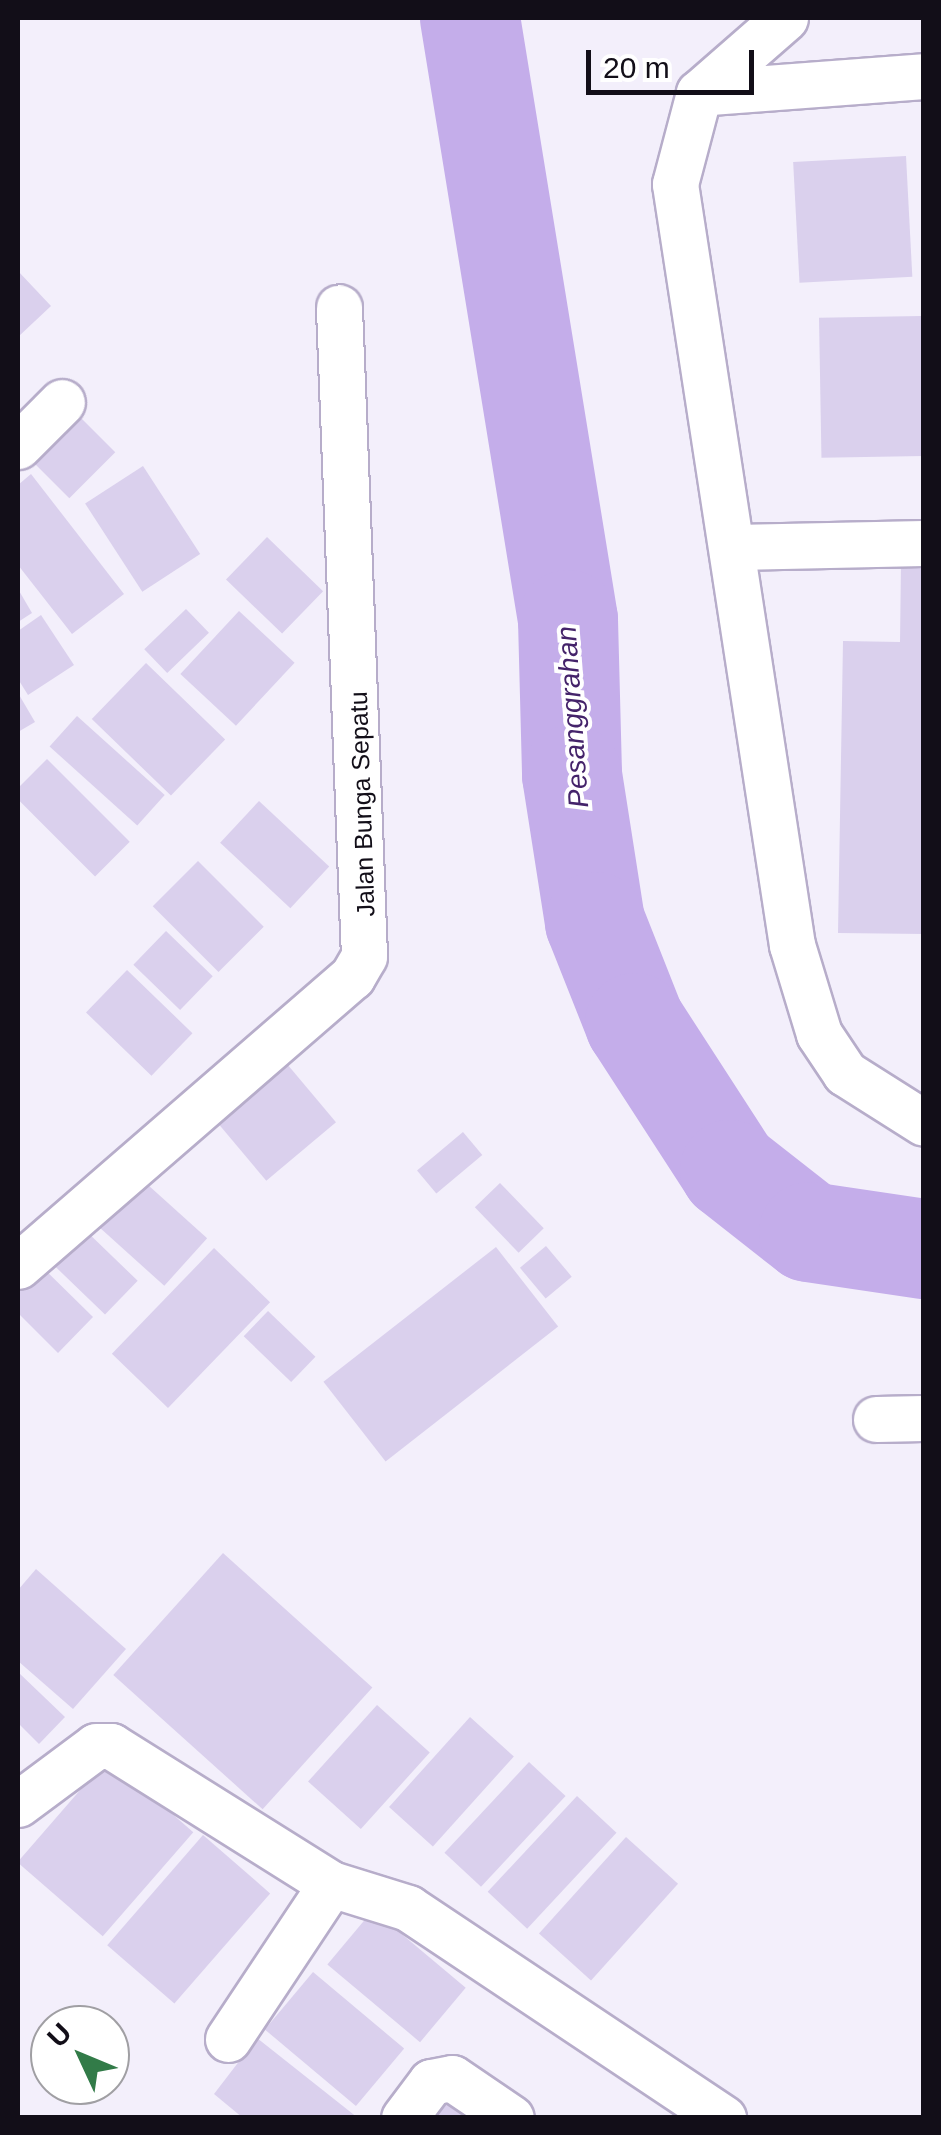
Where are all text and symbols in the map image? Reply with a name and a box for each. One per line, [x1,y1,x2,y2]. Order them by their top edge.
scale bar [591,30,758,92]
text: 20 m [603,51,670,84]
water label: Pesanggrahan [550,625,596,809]
street label: Jalan Bunga Sepatu [343,691,381,917]
north arrow [30,2005,130,2105]
text: U [41,2017,78,2053]

